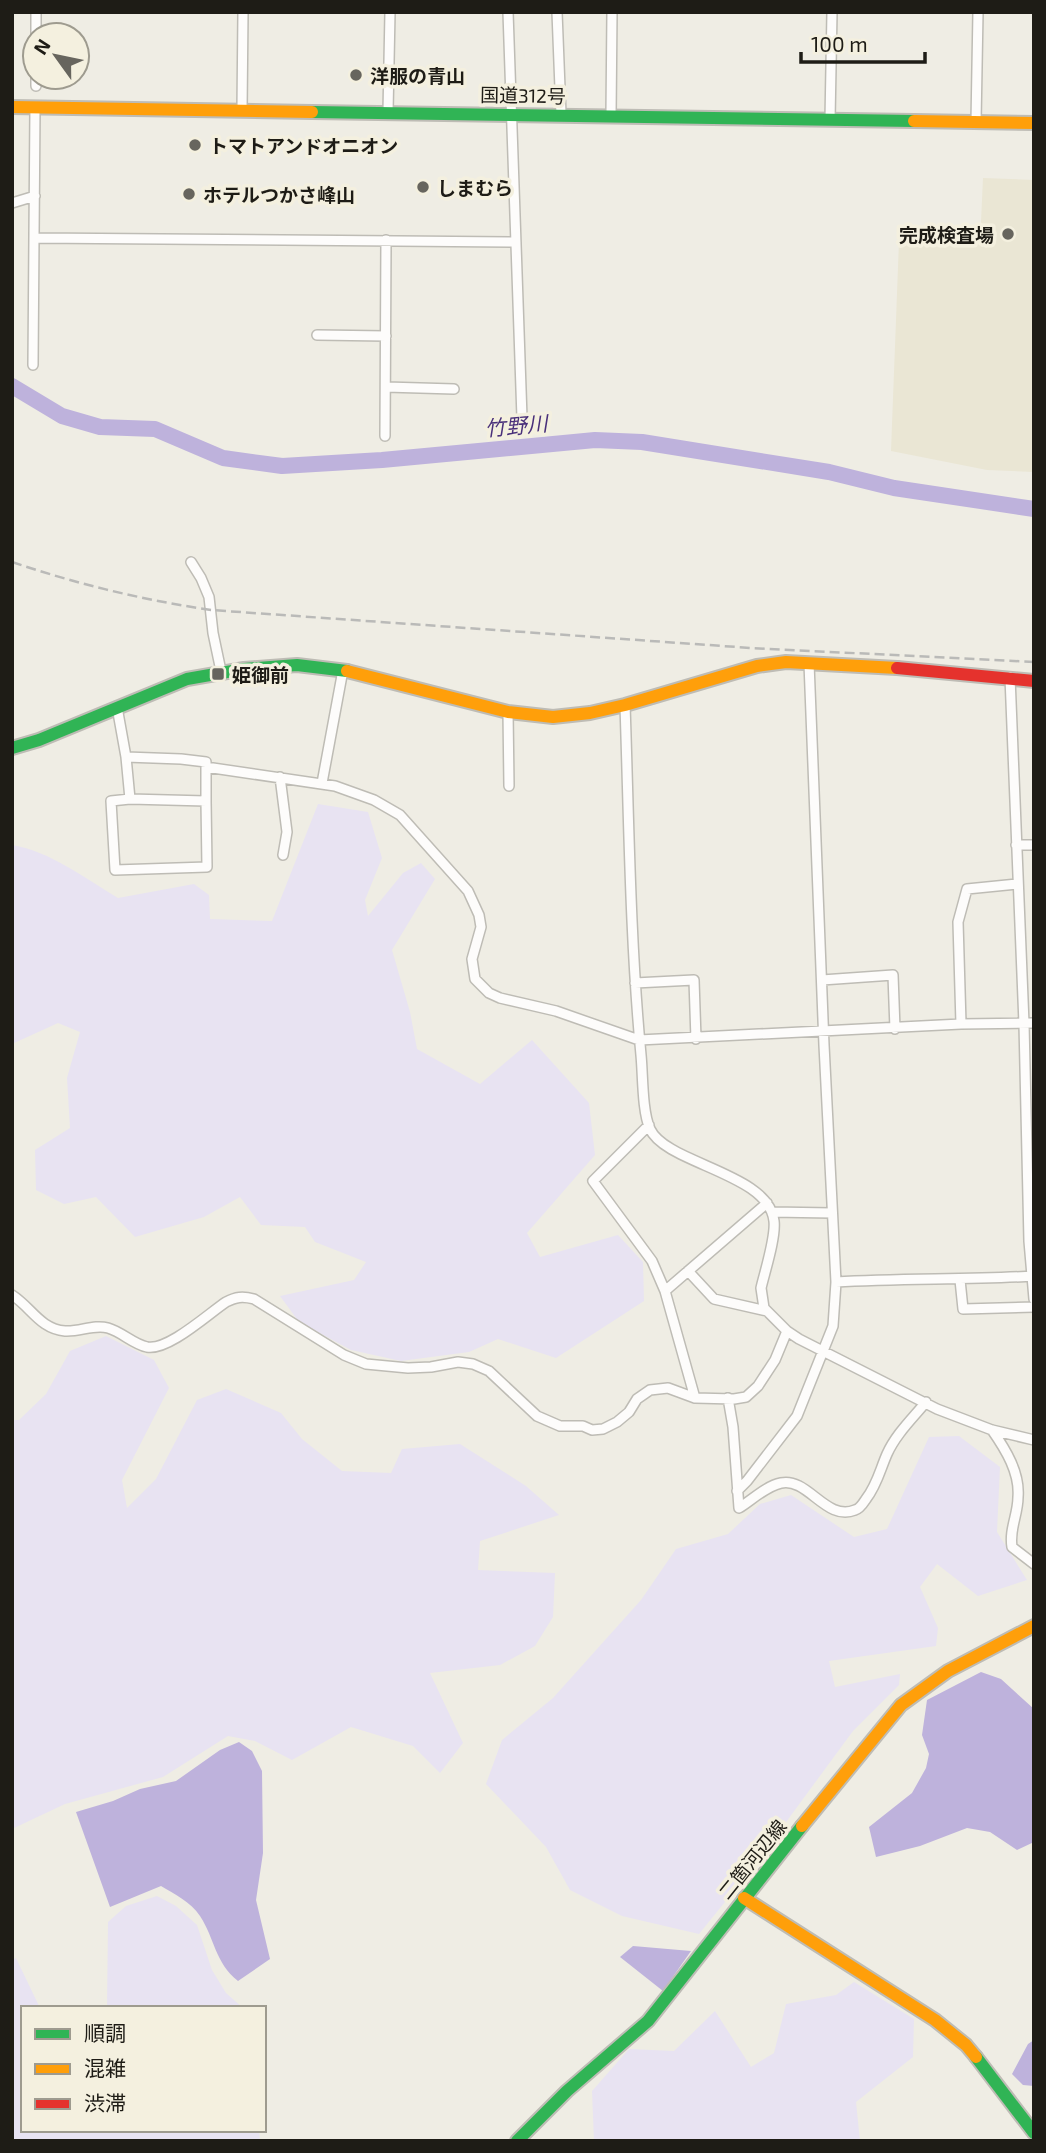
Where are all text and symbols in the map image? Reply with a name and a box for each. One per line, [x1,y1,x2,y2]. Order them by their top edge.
north arrow [21,21,91,91]
scale bar [801,21,925,65]
text: 100 m [811,31,868,56]
text: N [28,34,55,58]
place label: 洋服の青山 [370,64,465,87]
marker: 洋服の青山 [348,67,364,83]
street label: 国道312号 [480,83,566,107]
place label: トマトアンドオニオン [209,134,398,157]
marker: トマトアンドオニオン [187,137,203,153]
place label: しまむら [437,176,513,199]
marker: しまむら [415,179,431,195]
place label: ホテルつかさ峰山 [203,183,355,206]
marker: ホテルつかさ峰山 [181,186,197,202]
place label: 完成検査場 [899,223,994,246]
marker: 完成検査場 [1000,226,1016,242]
water label: 竹野川 [484,410,550,440]
place label: 姫御前 [232,663,289,686]
marker: 姫御前 [210,666,226,682]
street label: 二箇河辺線 [713,1815,791,1903]
legend [21,2006,266,2132]
text: 順調 [84,2020,126,2045]
text: 混雑 [84,2055,126,2080]
text: 渋滞 [84,2090,126,2115]

